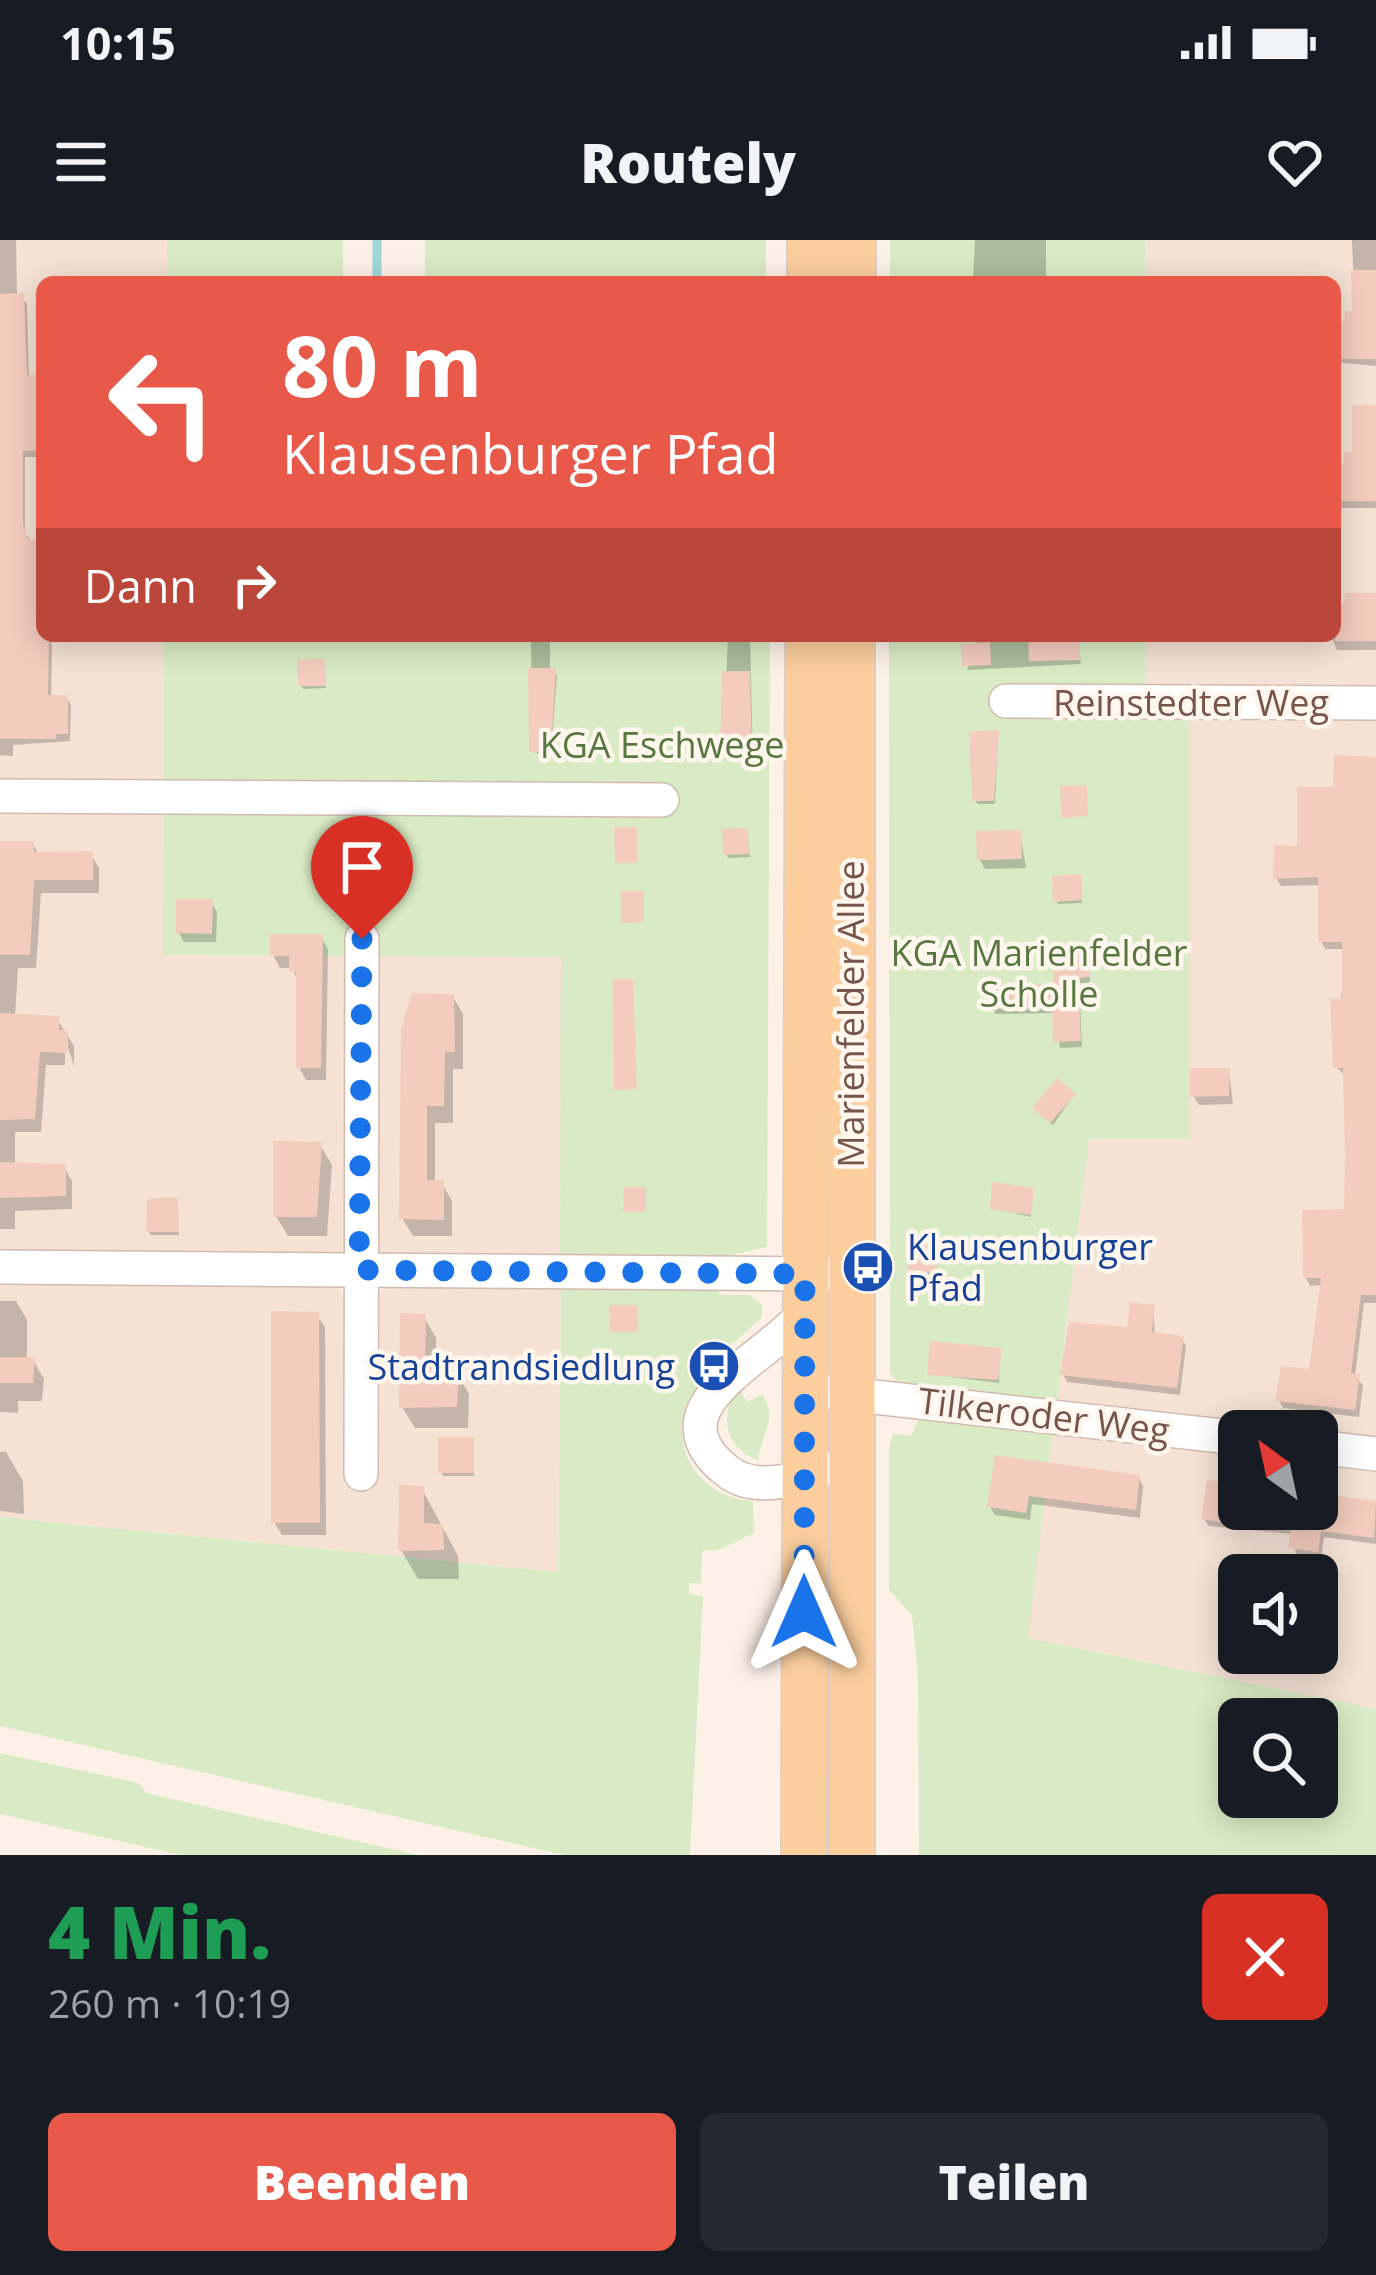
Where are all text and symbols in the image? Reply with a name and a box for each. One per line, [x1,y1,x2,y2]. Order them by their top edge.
text: 10:15 [60,12,176,73]
text: Routely [580,125,796,199]
icon: menu [48,129,114,195]
icon: heart [1262,129,1328,195]
text: 80 m [282,307,482,422]
icon: left [84,324,240,480]
text: Klausenburger Pfad [282,416,779,490]
icon: right [221,552,287,618]
text: Dann [84,555,197,616]
street label: Reinstedter Weg [1053,678,1329,727]
park label: KGA Eschwege [540,720,784,769]
pin [311,816,413,939]
icon: arrive [329,834,395,900]
street label: Marienfelder Allee [826,860,875,1168]
park label: KGA Marienfelder Scholle [890,928,1188,1018]
place label: Klausenburger Pfad [907,1222,1153,1312]
bus stop icon: Klausenburger Pfad [840,1239,896,1295]
bus stop icon: Stadtrandsiedlung [686,1338,742,1394]
place label: Stadtrandsiedlung [367,1342,675,1391]
street label: Tilkeroder Weg [916,1375,1172,1455]
north arrow [1218,1410,1338,1530]
map controls [1218,1410,1338,1818]
position arrow [741,1549,867,1675]
button: sound [1218,1554,1338,1674]
button: search [1218,1698,1338,1818]
text: 4 Min. [48,1882,271,1980]
button: close [1202,1894,1328,2020]
text: 260 m · 10:19 [48,1976,291,2029]
button: Beenden [48,2113,676,2251]
button: Teilen [700,2113,1328,2251]

